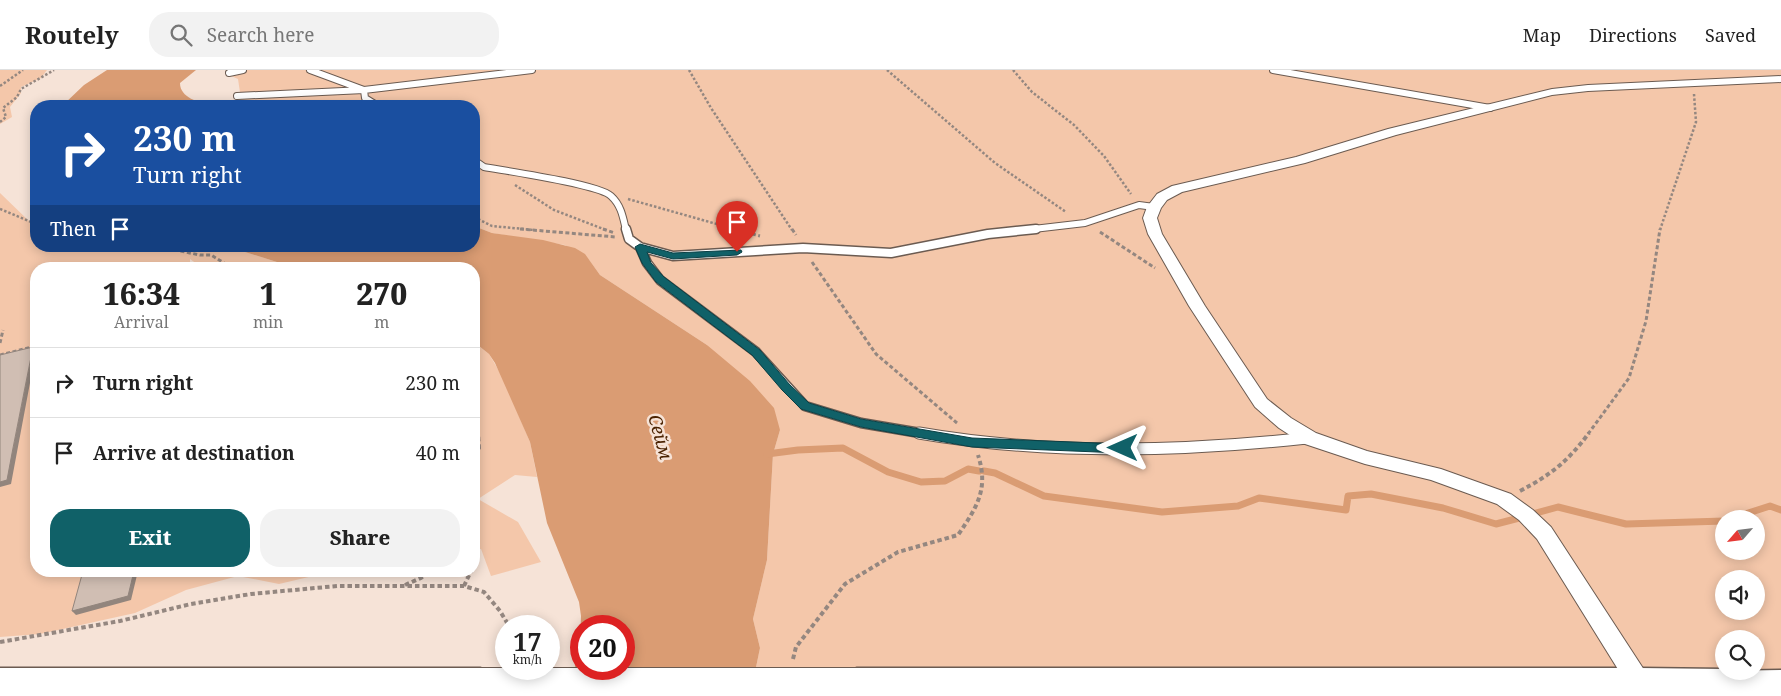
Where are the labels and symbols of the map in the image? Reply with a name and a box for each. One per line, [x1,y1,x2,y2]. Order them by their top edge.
pin [716,201,758,252]
water label: Сейм [643,411,679,462]
position arrow [1096,421,1148,473]
north arrow [1715,510,1765,560]
speed limit sign: 20 [570,615,635,680]

